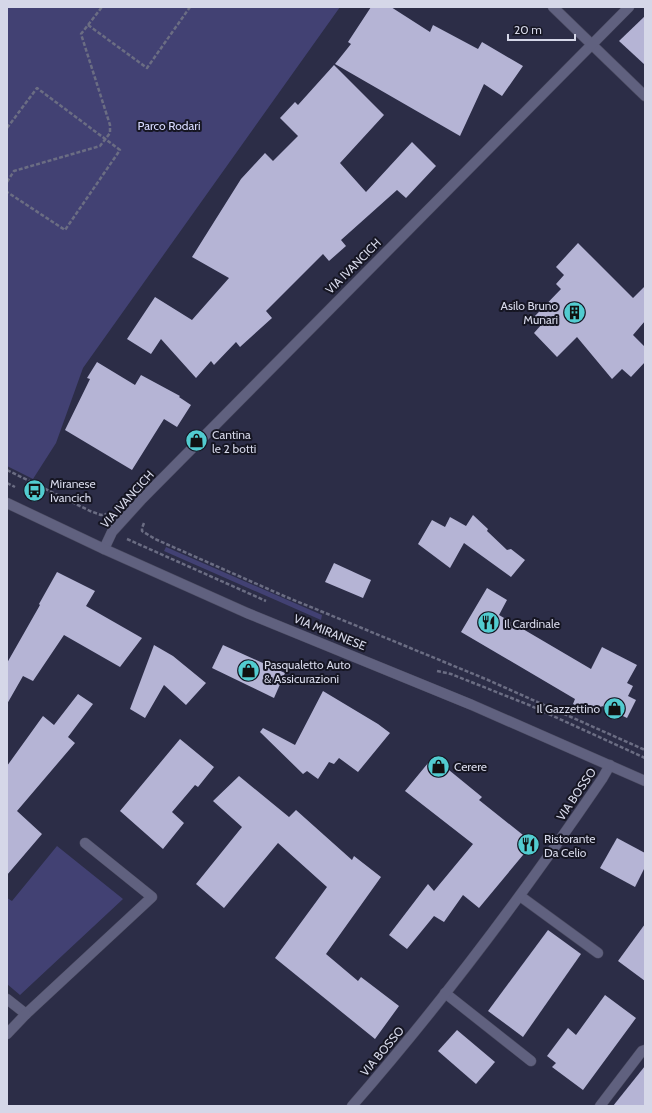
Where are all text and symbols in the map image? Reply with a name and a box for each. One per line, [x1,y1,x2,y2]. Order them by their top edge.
scale bar [508,16,575,42]
text: 20 m [514,22,542,37]
park label: Parco Rodari [137,118,201,133]
street label: VIA IVANCICH [322,235,384,297]
place label: Asilo Bruno Munari [501,298,558,327]
building icon: Asilo Bruno Munari [561,299,587,325]
place label: Cantina le 2 botti [212,427,256,456]
shop icon: Cantina le 2 botti [184,428,210,454]
street label: VIA IVANCICH [97,467,157,531]
place label: Miranese Ivancich [50,476,96,505]
bus stop icon: Miranese Ivancich [22,477,48,503]
restaurant icon: Il Cardinale [476,610,502,636]
street label: VIA MIRANESE [292,611,369,653]
place label: Il Cardinale [504,616,560,631]
place label: Pasqualetto Auto & Assicurazioni [264,657,351,686]
shop icon: Pasqualetto Auto & Assicurazioni [235,658,261,684]
shop icon: Il Gazzettino [602,695,628,721]
place label: Il Gazzettino [536,701,600,716]
shop icon: Cerere [426,753,452,779]
place label: Cerere [454,759,487,774]
street label: VIA BOSSO [553,765,599,823]
place label: Ristorante Da Celio [544,831,595,860]
restaurant icon: Ristorante Da Celio [515,832,541,858]
street label: VIA BOSSO [357,1023,407,1079]

